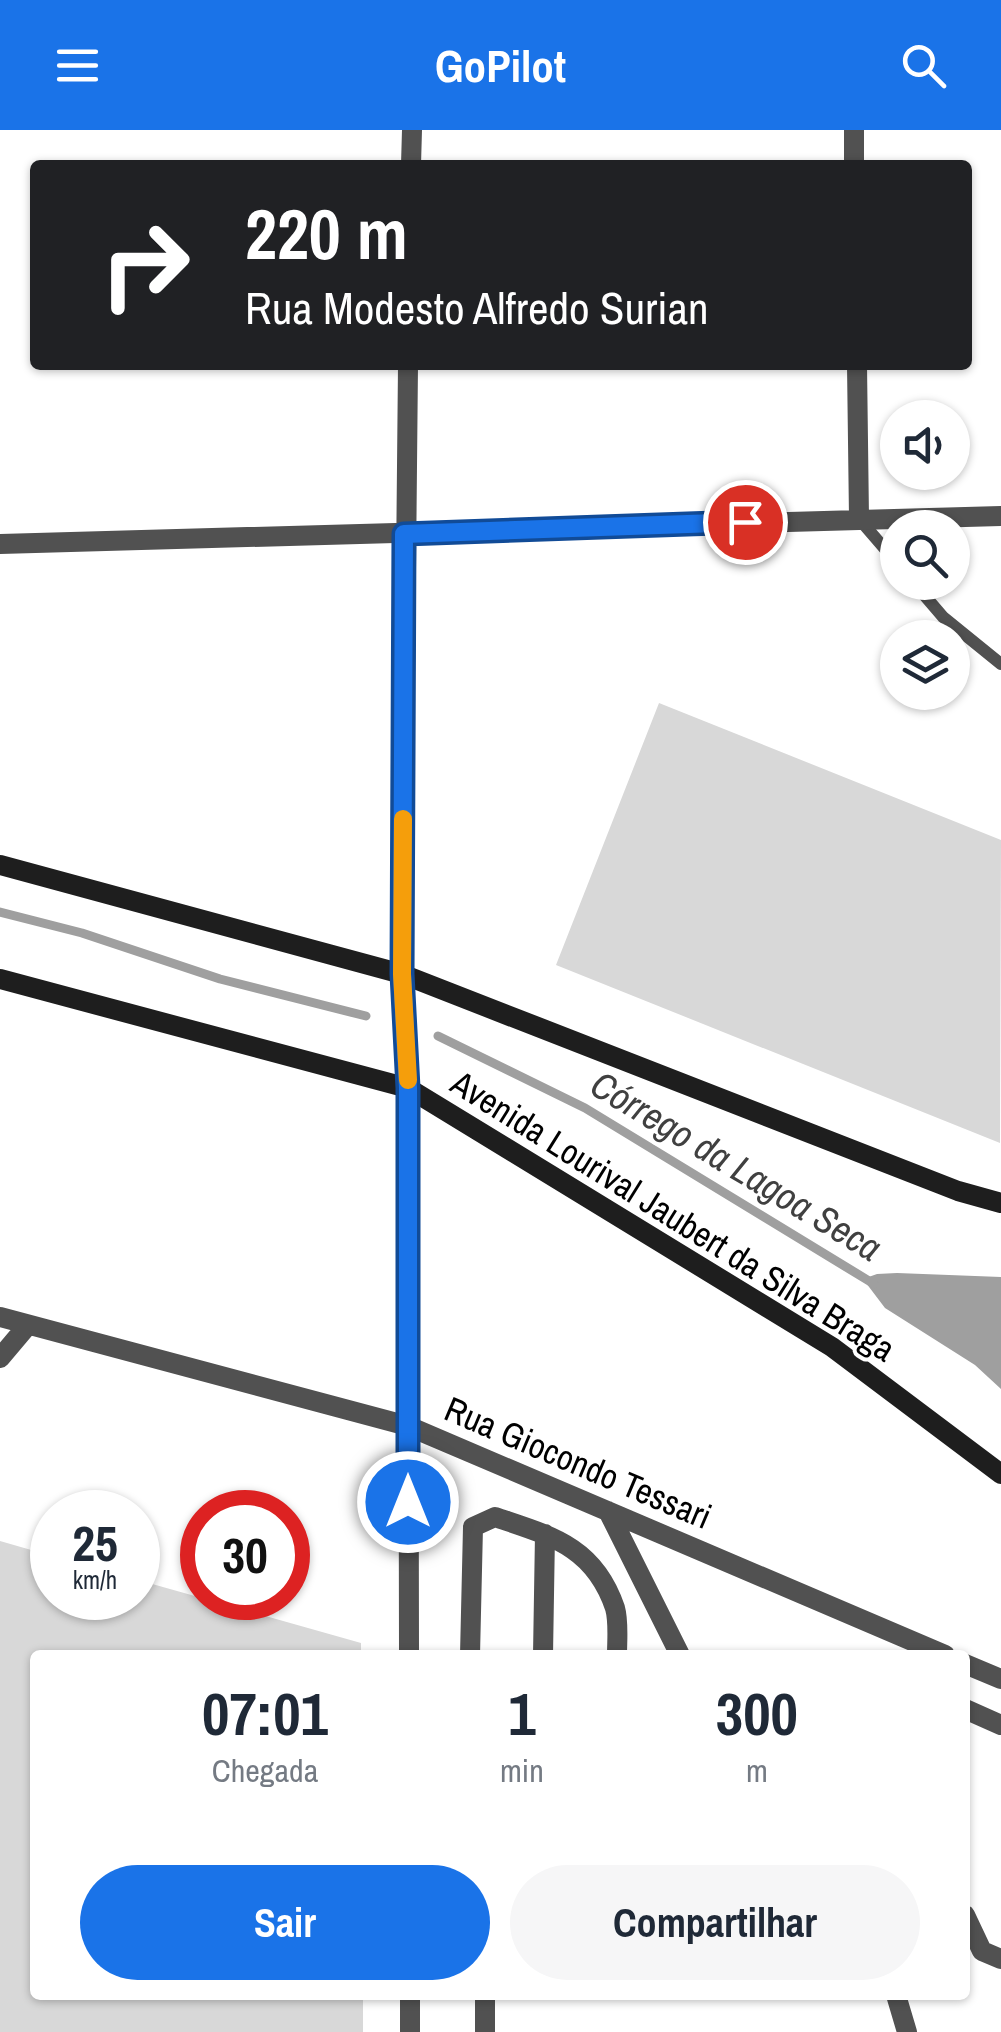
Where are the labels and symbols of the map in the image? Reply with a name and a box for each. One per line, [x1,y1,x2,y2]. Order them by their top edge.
pin [703,480,788,565]
street label: Avenida Lourival Jaubert da Silva Braga [442,1059,904,1372]
water label: Córrego da Lagoa Seca [581,1059,891,1273]
street label: Rua Giocondo Tessari [438,1385,719,1540]
position arrow [356,1450,460,1554]
speed limit sign: 30 [180,1490,310,1620]

